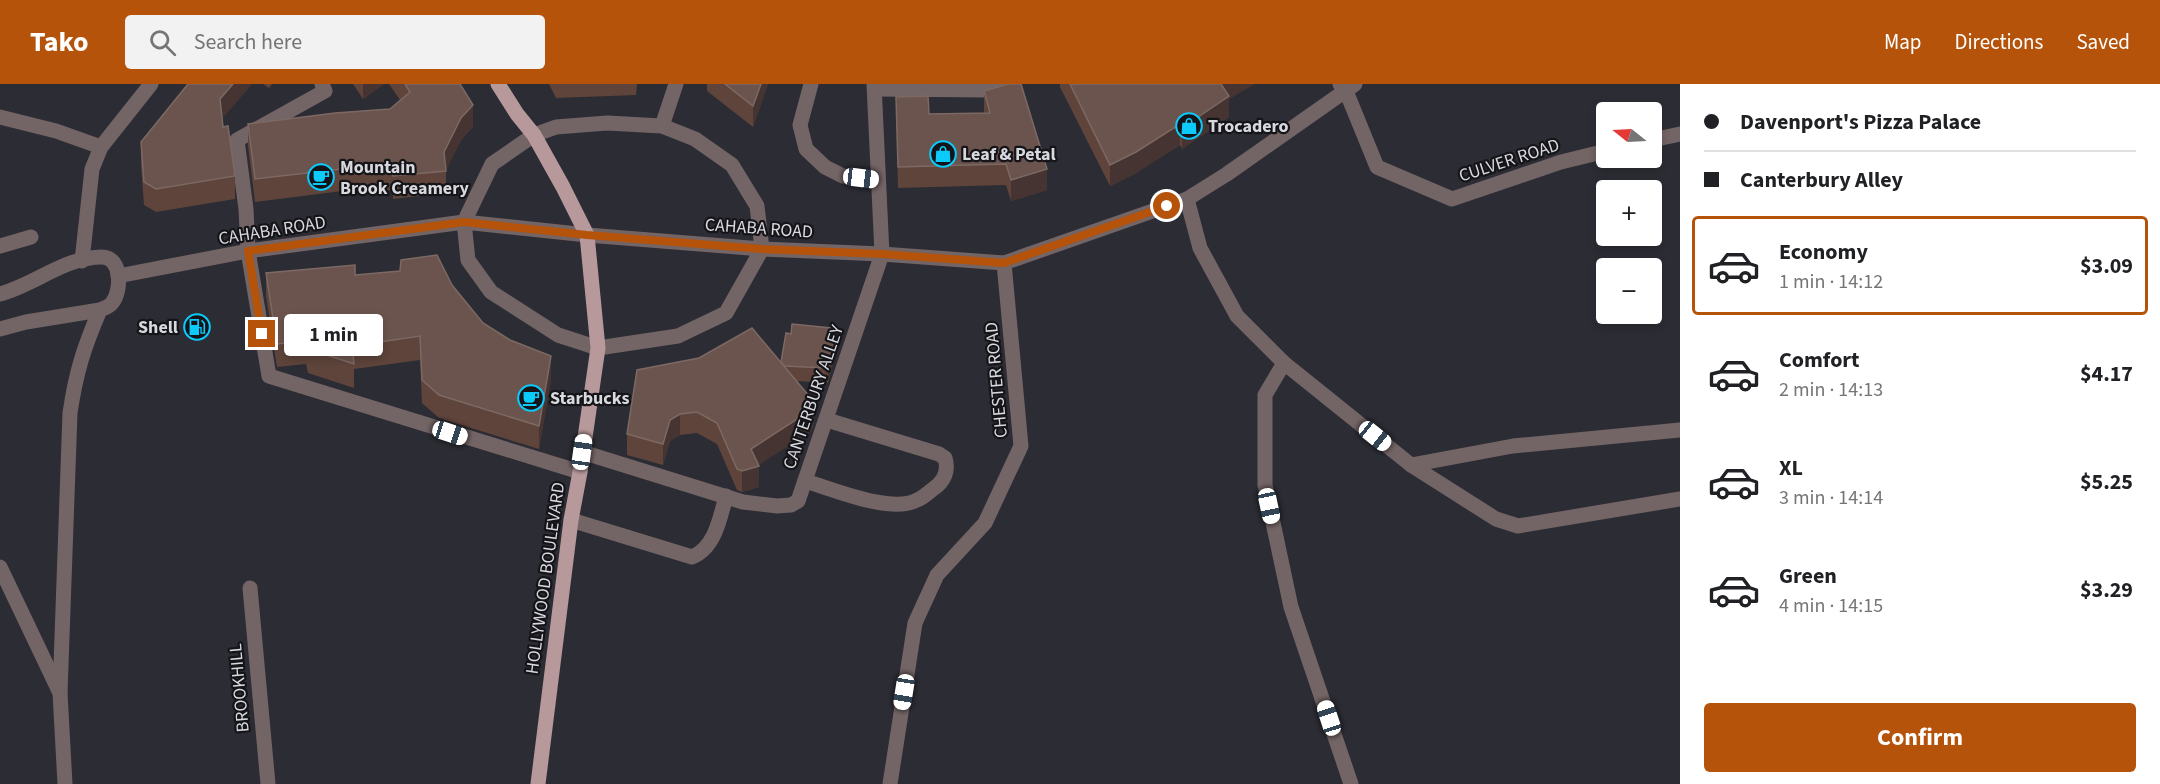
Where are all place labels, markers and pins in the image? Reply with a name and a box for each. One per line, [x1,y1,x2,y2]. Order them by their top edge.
shop icon: Trocadero [1174,111,1204,141]
place label: Trocadero [1208,114,1289,139]
shop icon: Leaf & Petal [928,139,958,169]
place label: Leaf & Petal [962,142,1056,167]
place label: Mountain Brook Creamery [340,155,469,201]
cafe icon: Mountain Brook Creamery [306,162,336,192]
fuel station icon: Shell [182,312,212,342]
place label: Shell [138,315,178,340]
cafe icon: Starbucks [516,383,546,413]
place label: Starbucks [550,386,630,411]

